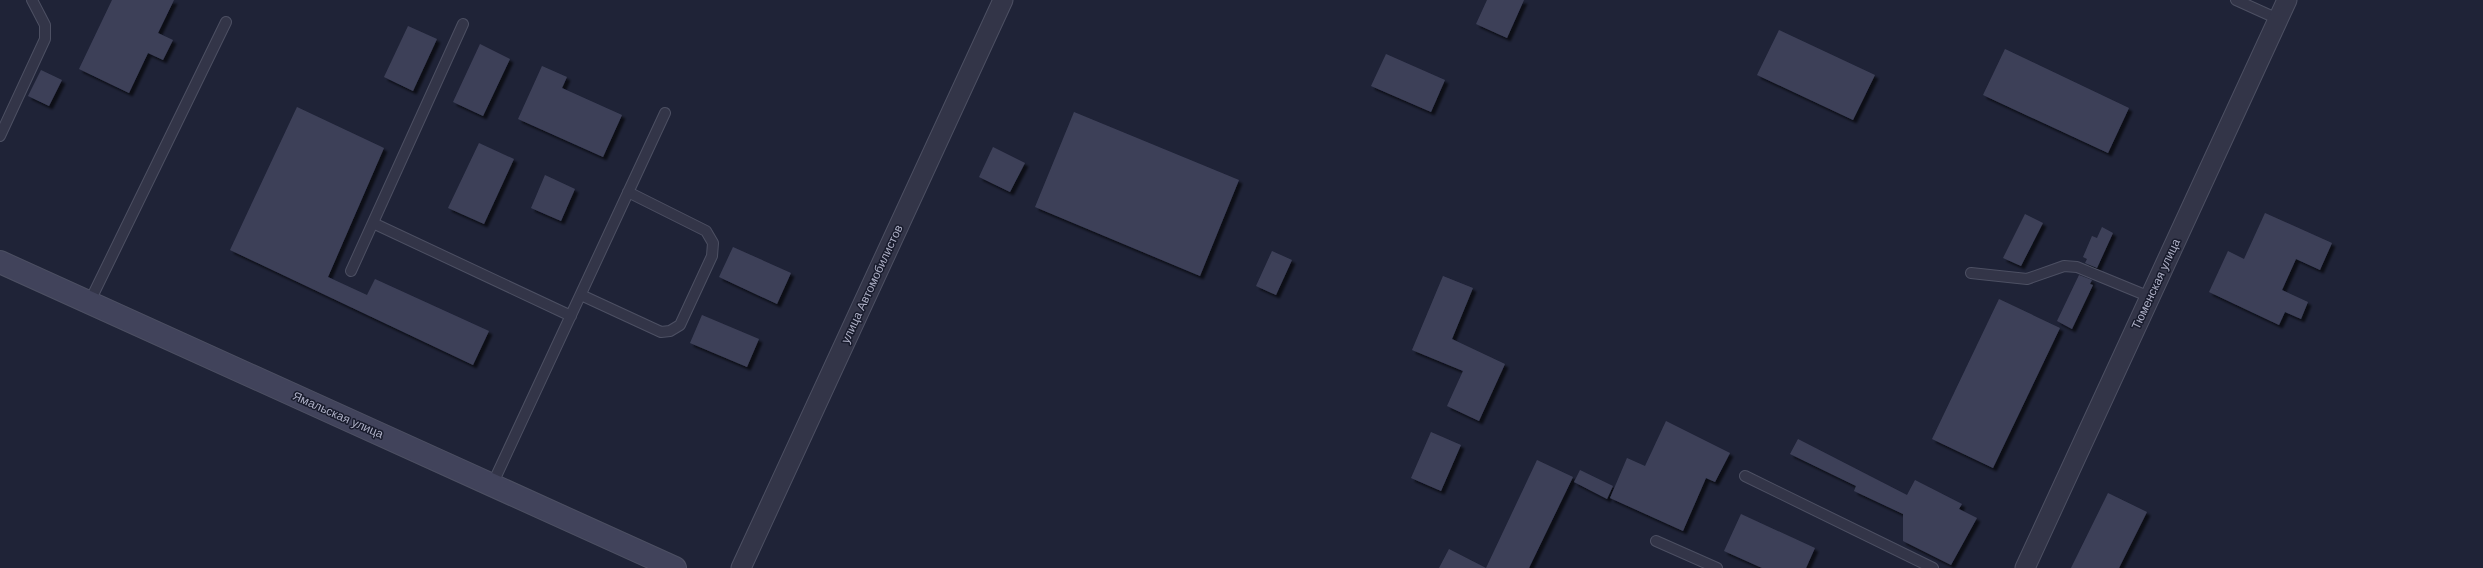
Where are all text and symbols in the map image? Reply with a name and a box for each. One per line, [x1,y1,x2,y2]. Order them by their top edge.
street label: улица Автомобилистов [838,223,906,345]
street label: Тюменская улица [2129,236,2183,331]
street label: Ямальская улица [290,389,386,441]

